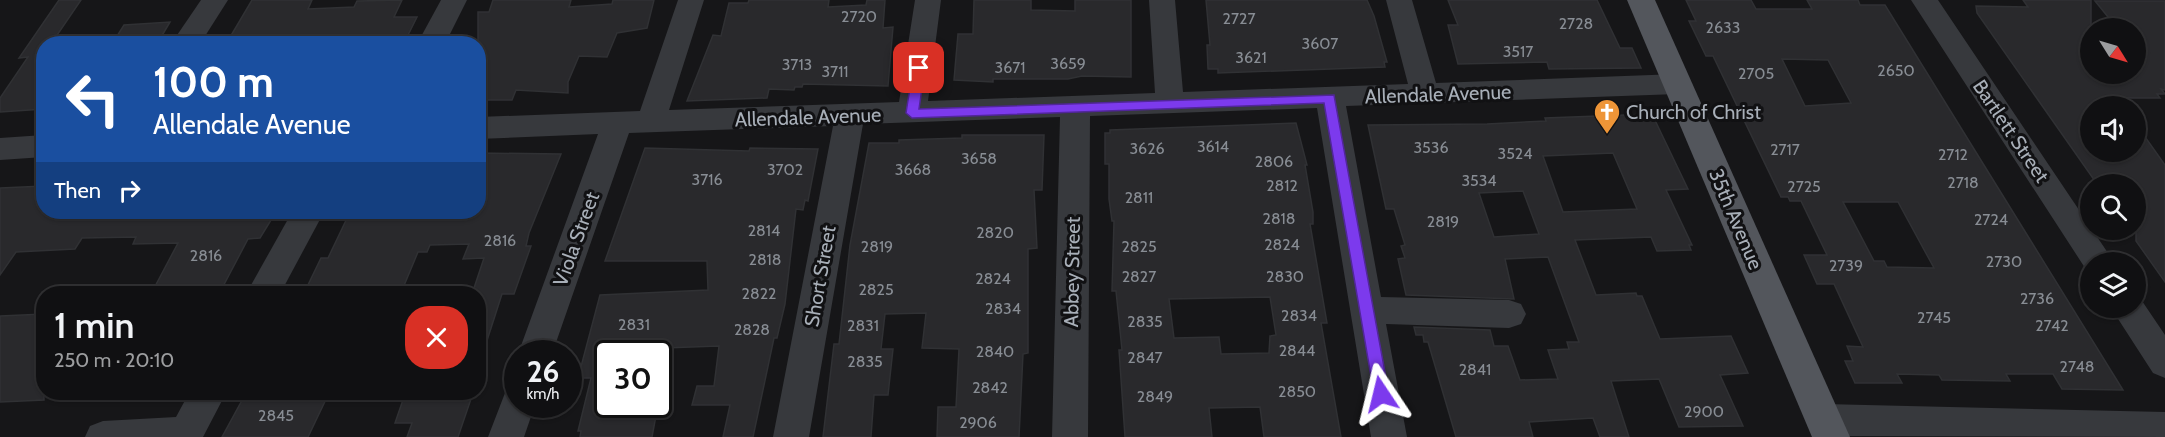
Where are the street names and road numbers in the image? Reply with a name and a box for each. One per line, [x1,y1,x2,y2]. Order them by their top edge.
street label: Bartlett Street [1968,75,2054,187]
street label: Allendale Avenue [1364,79,1512,109]
street label: Allendale Avenue [734,102,882,132]
street label: 35th Avenue [1704,165,1768,273]
street label: Viola Street [548,188,604,289]
street label: Abbey Street [1059,216,1085,328]
street label: Short Street [799,223,841,328]

